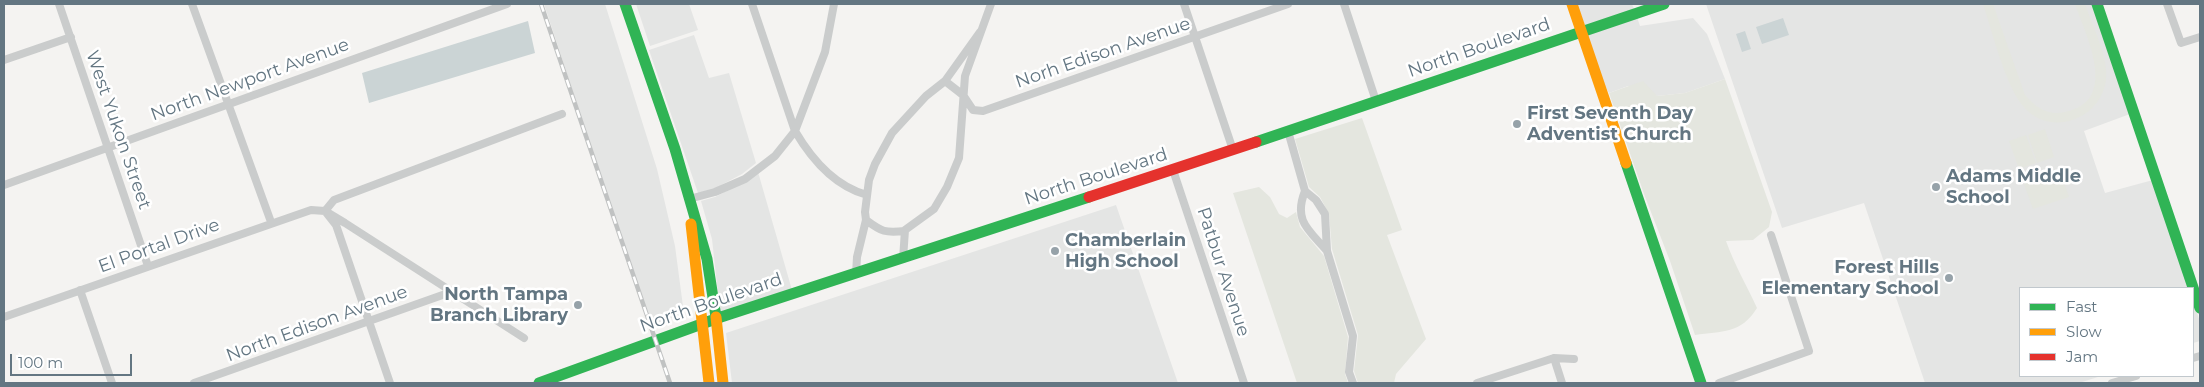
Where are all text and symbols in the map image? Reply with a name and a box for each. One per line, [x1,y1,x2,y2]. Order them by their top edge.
street label: Norh Edison Avenue [1013,13,1193,93]
street label: North Boulevard [1405,13,1553,83]
street label: North Newport Avenue [148,34,352,126]
street label: West Yukon Street [81,48,155,212]
place label: First Seventh Day Adventist Church [1527,103,1693,146]
marker: First Seventh Day Adventist Church [1511,118,1523,130]
street label: North Boulevard [1022,144,1170,210]
place label: Adams Middle School [1946,166,2081,208]
marker: Adams Middle School [1930,181,1942,193]
street label: Patbur Avenue [1192,205,1254,339]
street label: El Portal Drive [95,214,223,278]
place label: Chamberlain High School [1065,230,1186,272]
marker: Chamberlain High School [1049,245,1061,257]
place label: Forest Hills Elementary School [1762,257,1939,300]
street label: North Boulevard [637,268,785,338]
marker: Forest Hills Elementary School [1943,272,1955,284]
street label: North Edison Avenue [223,281,411,367]
place label: North Tampa Branch Library [430,284,568,326]
legend [2019,287,2194,377]
text: Fast [2066,297,2097,316]
marker: North Tampa Branch Library [572,299,584,311]
text: Slow [2066,322,2102,341]
scale bar [12,344,135,376]
text: Jam [2066,347,2098,366]
text: 100 m [18,353,63,372]

